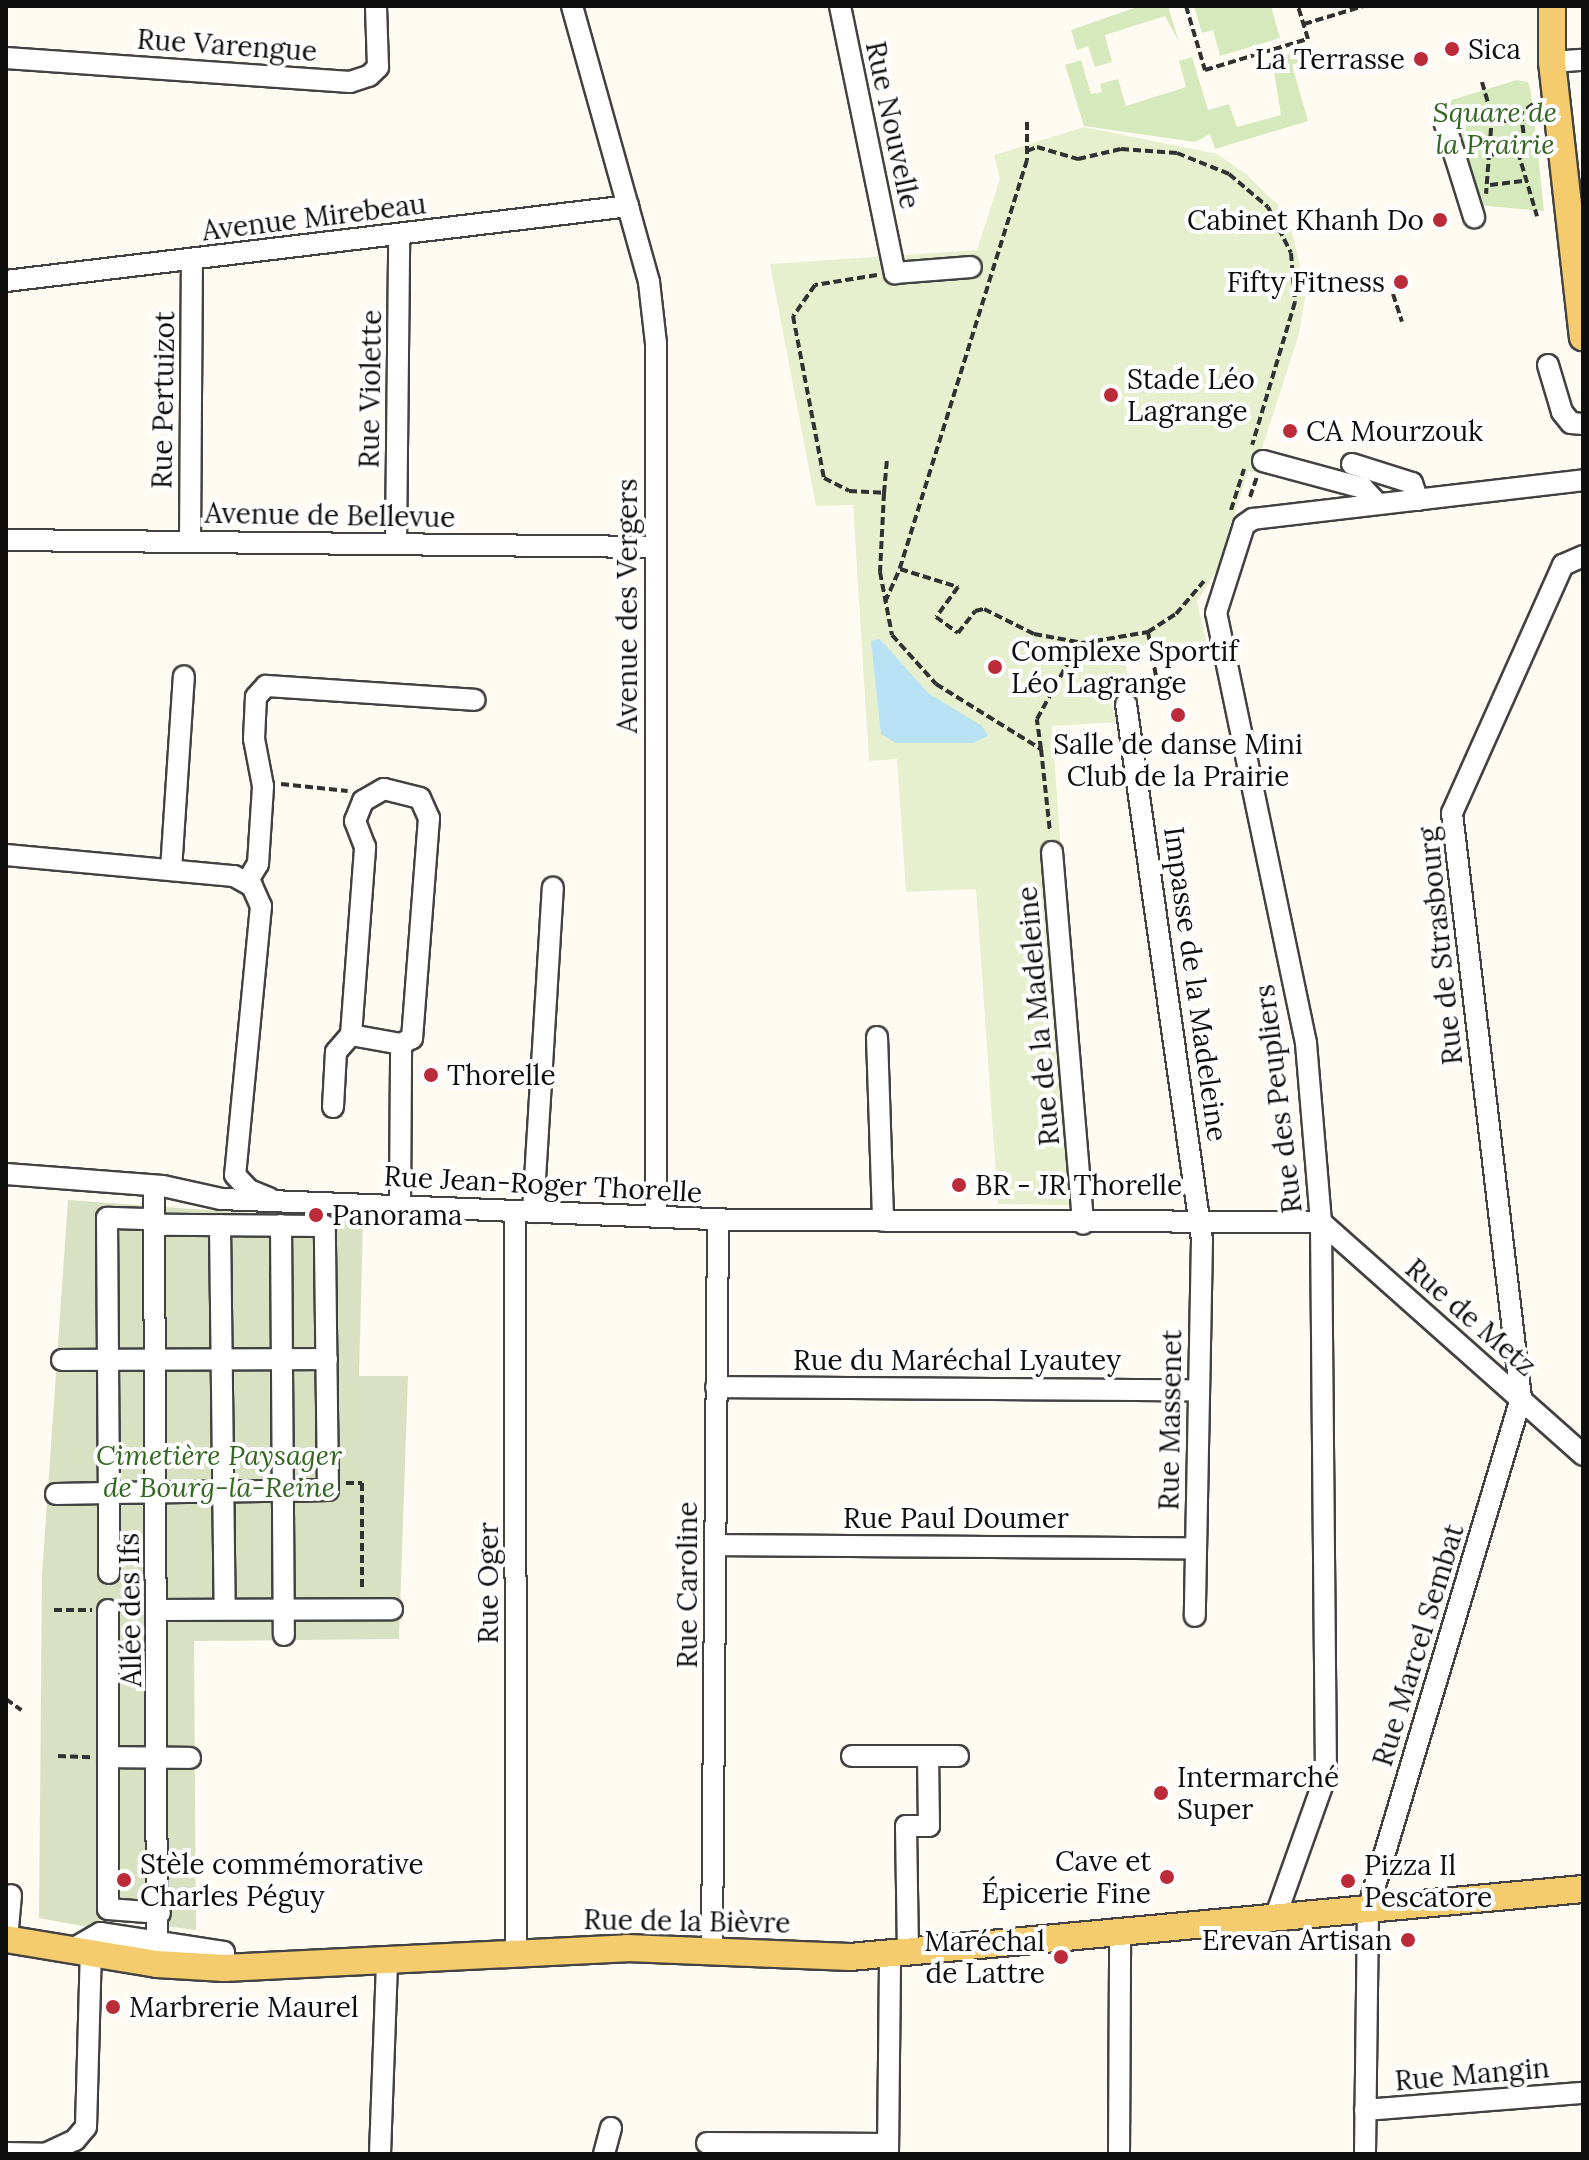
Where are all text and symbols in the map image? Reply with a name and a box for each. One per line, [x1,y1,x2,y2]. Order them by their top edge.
street label: Rue Varengue [136,22,318,68]
place label: Sica [1468,32,1521,66]
street label: Rue Nouvelle [859,38,927,212]
marker: Sica [1443,40,1461,58]
place label: La Terrasse [1255,42,1405,76]
marker: La Terrasse [1412,50,1430,68]
park label: Square de la Prairie [1433,95,1557,161]
street label: Avenue Mirebeau [200,187,428,247]
place label: Cabinet Khanh Do [1187,203,1424,237]
marker: Cabinet Khanh Do [1431,211,1449,229]
place label: Fifty Fitness [1227,265,1385,299]
marker: Fifty Fitness [1392,273,1410,291]
street label: Rue Violette [352,309,388,469]
street label: Rue Pertuizot [145,311,181,489]
place label: Stade Léo Lagrange [1127,362,1255,428]
marker: Stade Léo Lagrange [1102,386,1120,404]
place label: CA Mourzouk [1306,414,1483,448]
marker: CA Mourzouk [1281,422,1299,440]
street label: Avenue des Vergers [610,479,644,733]
street label: Avenue de Bellevue [204,496,456,534]
place label: Complexe Sportif Léo Lagrange [1011,634,1238,700]
marker: Complexe Sportif Léo Lagrange [986,658,1004,676]
marker: Salle de danse Mini Club de la Prairie [1169,706,1187,724]
place label: Salle de danse Mini Club de la Prairie [1053,727,1303,793]
street label: Impasse de la Madeleine [1157,824,1235,1144]
street label: Rue de Strasbourg [1411,825,1469,1067]
street label: Rue de la Madeleine [1010,885,1066,1147]
street label: Rue des Peupliers [1247,983,1309,1215]
place label: Thorelle [447,1058,556,1092]
marker: Thorelle [422,1066,440,1084]
street label: Rue Jean-Roger Thorelle [383,1159,703,1209]
place label: BR - JR Thorelle [975,1168,1182,1202]
marker: BR - JR Thorelle [950,1176,968,1194]
place label: Panorama [332,1198,462,1232]
marker: Panorama [307,1206,325,1224]
street label: Rue de Metz [1399,1251,1543,1383]
street label: Rue Massenet [1152,1329,1188,1511]
street label: Rue du Maréchal Lyautey [793,1343,1121,1377]
park label: Cimetière Paysager de Bourg-la-Reine [96,1438,342,1504]
street label: Rue Paul Doumer [843,1501,1069,1535]
street label: Rue Caroline [670,1502,704,1668]
street label: Rue Marcel Sembat [1365,1520,1471,1770]
street label: Rue Oger [471,1522,505,1644]
street label: Allée des Ifs [112,1533,148,1687]
place label: Intermarché Super [1177,1760,1339,1826]
marker: Intermarché Super [1152,1784,1170,1802]
place label: Cave et Épicerie Fine [981,1844,1151,1910]
place label: Stèle commémorative Charles Péguy [140,1847,424,1913]
place label: Pizza Il Pescatore [1364,1848,1492,1914]
marker: Cave et Épicerie Fine [1158,1868,1176,1886]
marker: Stèle commémorative Charles Péguy [115,1871,133,1889]
marker: Pizza Il Pescatore [1339,1872,1357,1890]
street label: Rue de la Bièvre [583,1902,791,1940]
place label: Erevan Artisan [1202,1923,1392,1957]
place label: Maréchal de Lattre [924,1924,1045,1990]
marker: Erevan Artisan [1399,1931,1417,1949]
marker: Maréchal de Lattre [1052,1948,1070,1966]
place label: Marbrerie Maurel [129,1990,359,2024]
marker: Marbrerie Maurel [104,1998,122,2016]
street label: Rue Mangin [1393,2051,1551,2097]

